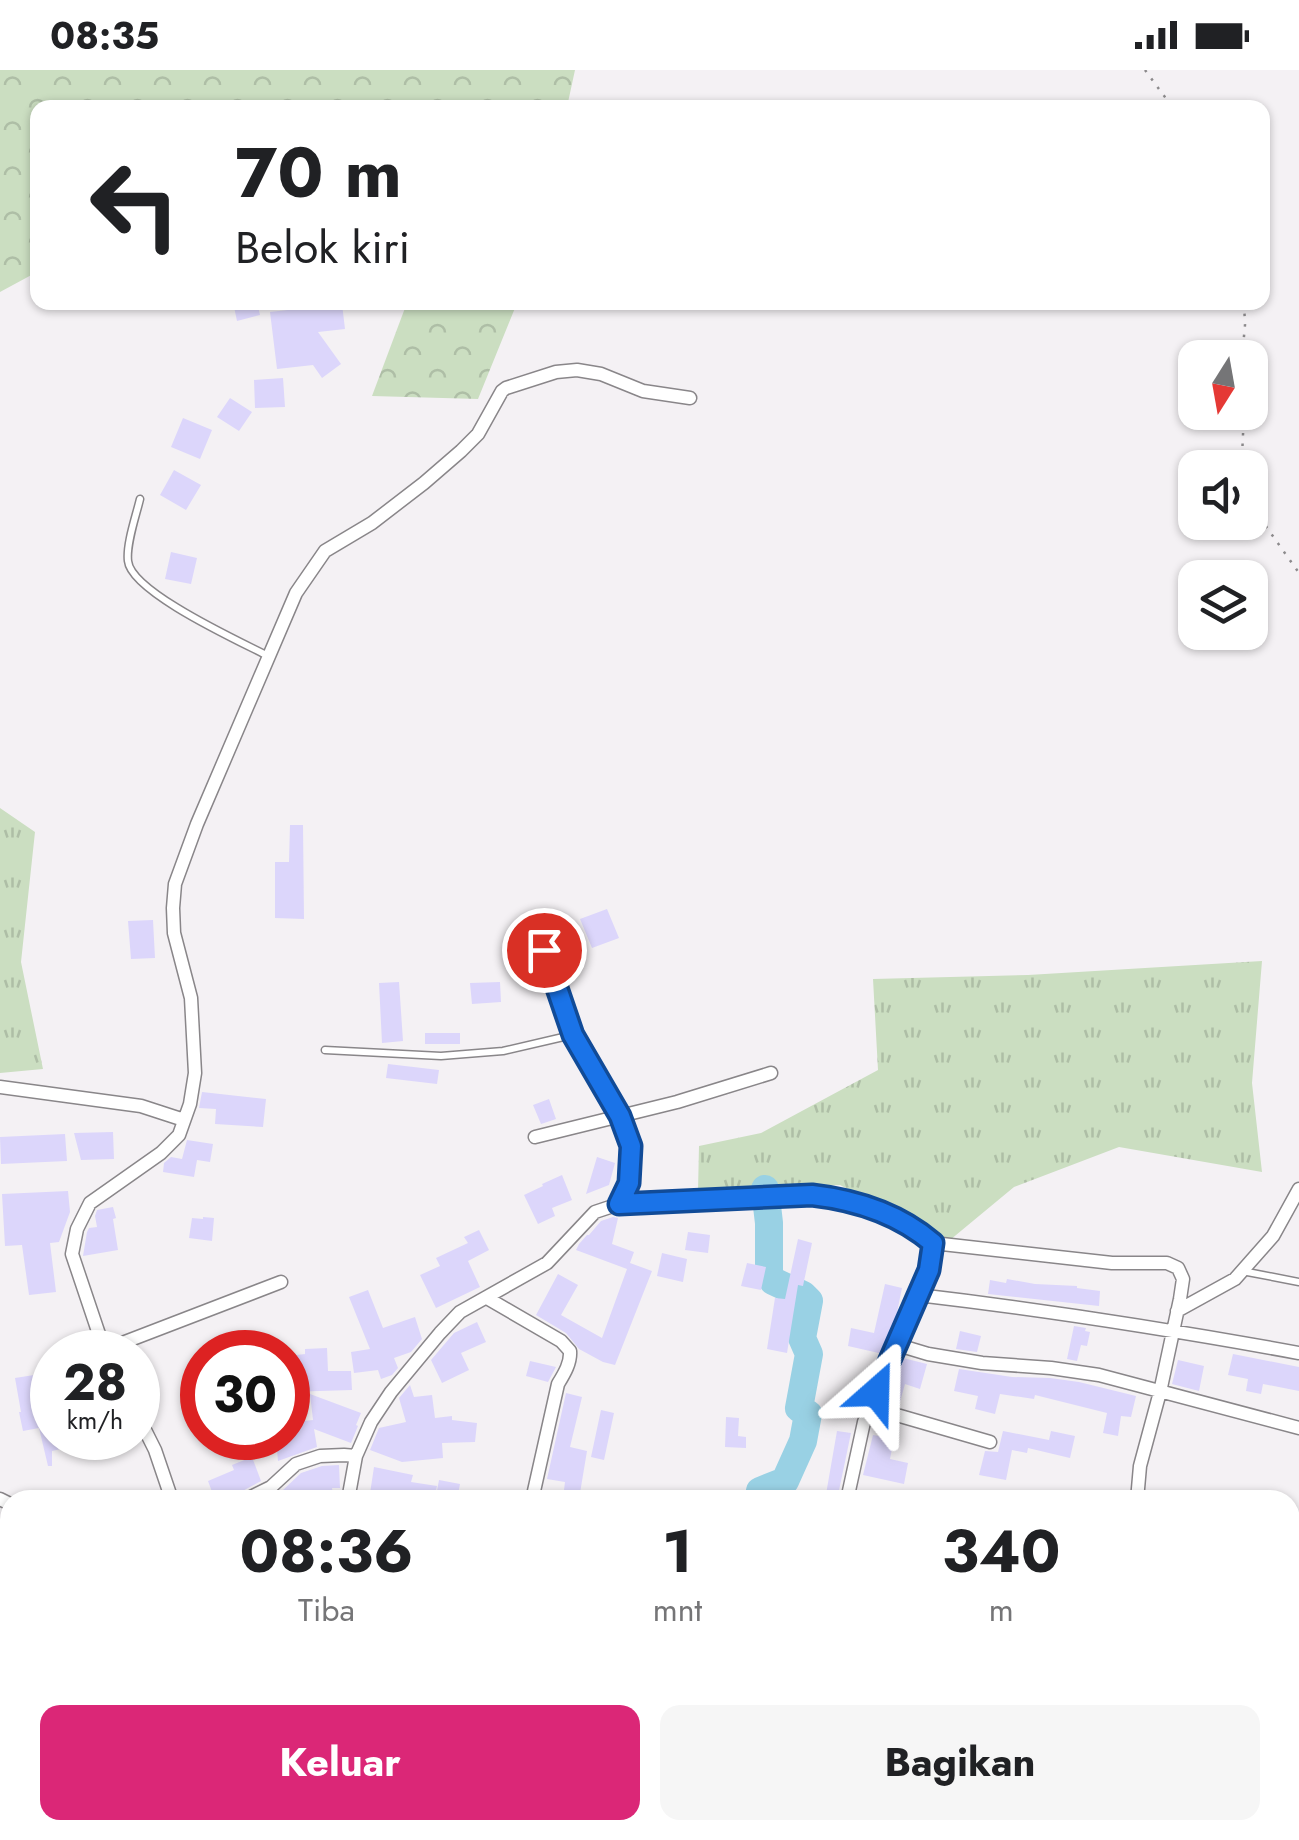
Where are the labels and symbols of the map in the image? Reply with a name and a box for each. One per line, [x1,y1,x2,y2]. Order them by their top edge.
north arrow [1178,340,1268,430]
pin [502,908,587,993]
speed limit sign: 30 [180,1330,310,1460]
position arrow [824,1340,928,1444]

